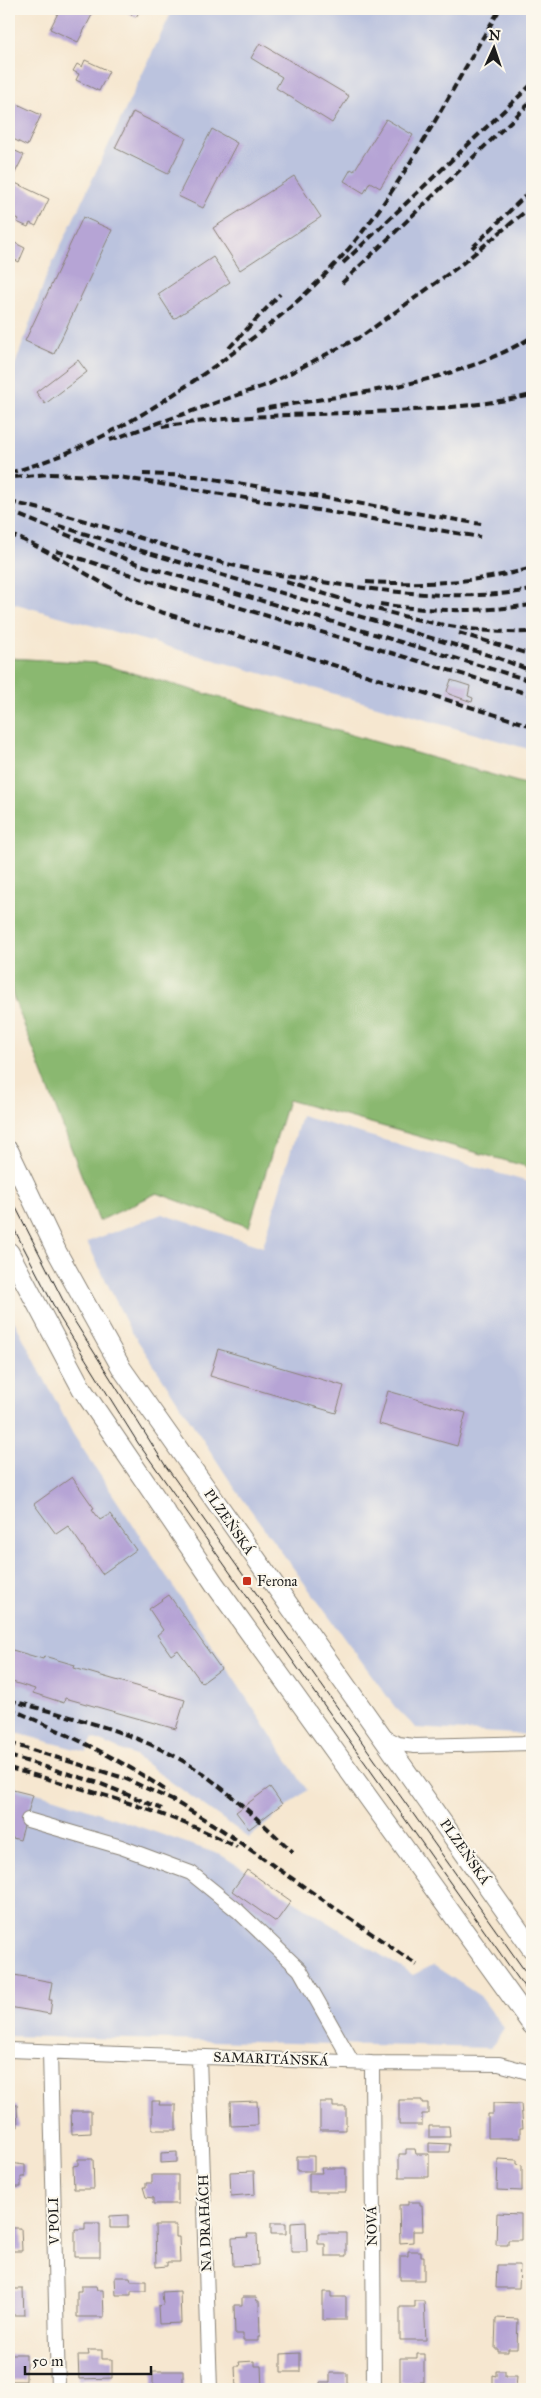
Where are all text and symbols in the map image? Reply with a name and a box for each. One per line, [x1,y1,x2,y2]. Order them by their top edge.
north arrow [468,22,518,72]
text: N [488,27,501,44]
street label: PLZEŇSKÁ [200,1485,260,1559]
place label: Ferona [257,1573,298,1590]
marker: Ferona [241,1575,253,1587]
street label: PLZEŇSKÁ [436,1815,496,1889]
street label: SAMARITÁNSKÁ [213,2046,329,2070]
street label: NA DRAHÁCH [193,2174,215,2272]
street label: V POLI [45,2197,63,2246]
street label: NOVÁ [361,2205,381,2246]
scale bar [25,2343,151,2375]
text: 50 m [32,2352,64,2370]

